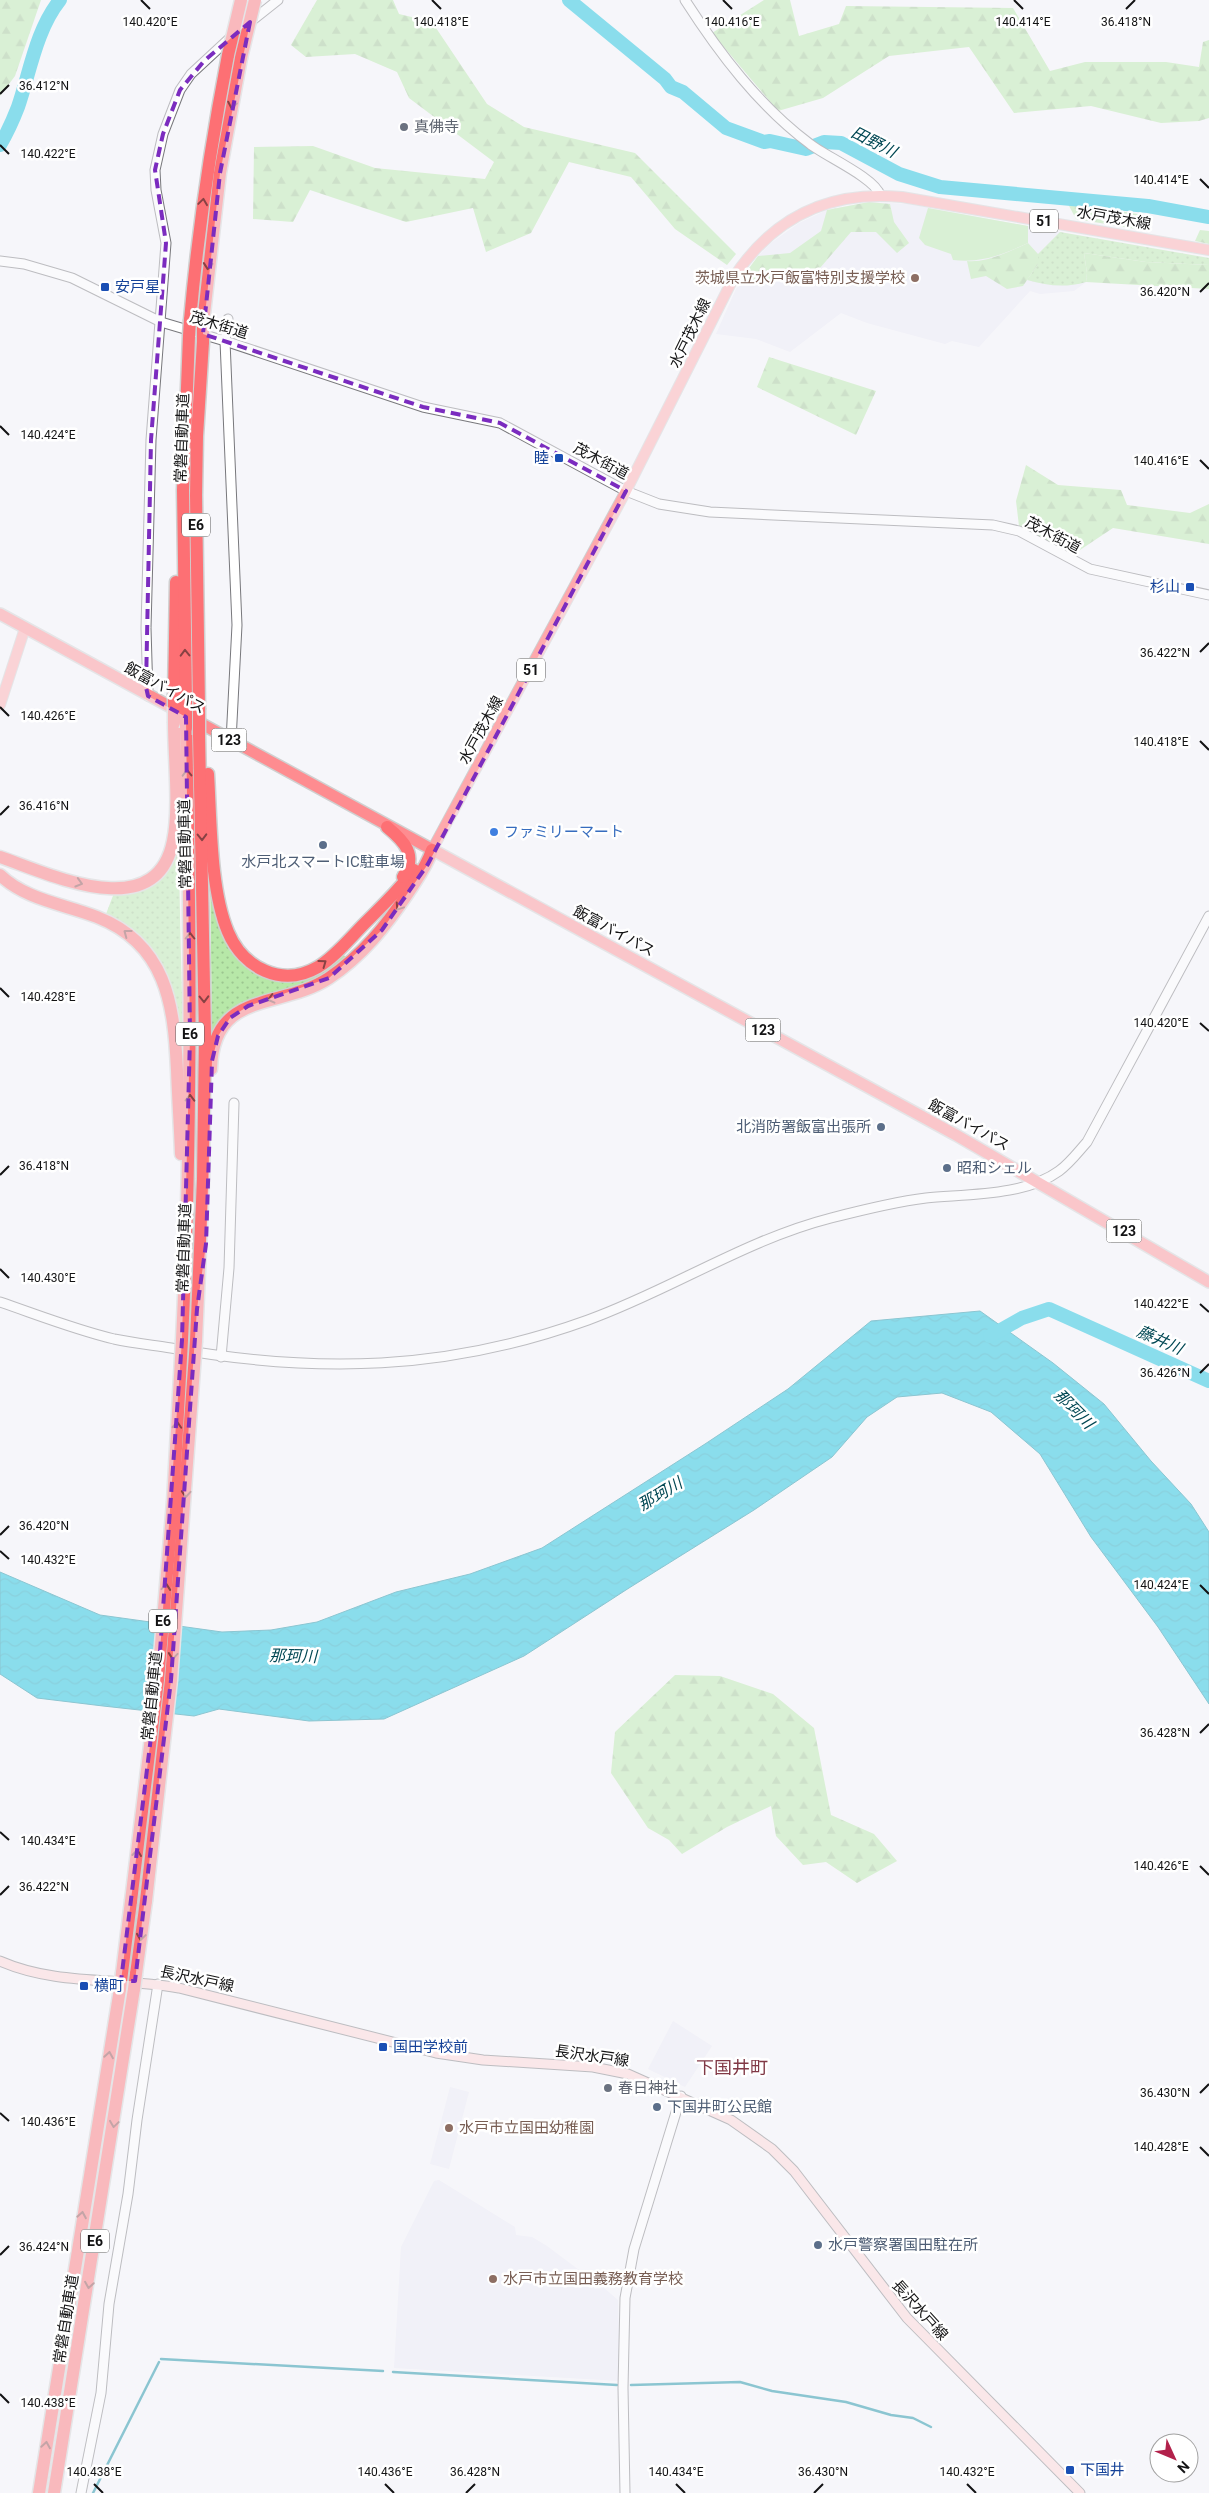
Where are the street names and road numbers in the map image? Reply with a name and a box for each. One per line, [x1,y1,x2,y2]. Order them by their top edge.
street label: 水戸茂木線 [1075,203,1153,233]
road number: 51 [1030,210,1058,232]
street label: 水戸茂木線 [665,295,715,371]
street label: 茂木街道 [188,308,250,342]
street label: 常磐自動車道 [171,393,193,483]
street label: 茂木街道 [570,439,632,483]
street label: 茂木街道 [1022,513,1084,557]
road number: E6 [182,514,210,536]
street label: 飯富バイパス [121,658,209,718]
road number: 51 [517,658,545,682]
street label: 水戸茂木線 [455,693,507,767]
road number: 123 [212,728,246,752]
street label: 常磐自動車道 [175,799,195,889]
street label: 飯富バイパス [570,902,658,960]
road number: 123 [746,1018,780,1042]
road number: E6 [176,1022,204,1046]
street label: 飯富バイパス [925,1095,1013,1155]
street label: 常磐自動車道 [173,1203,195,1293]
road number: 123 [1106,1220,1142,1242]
road number: E6 [149,1610,177,1632]
street label: 常磐自動車道 [138,1650,166,1742]
street label: 長沢水戸線 [158,1962,236,1996]
street label: 長沢水戸線 [554,2042,630,2070]
road number: E6 [81,2230,109,2252]
street label: 常磐自動車道 [50,2273,82,2365]
street label: 長沢水戸線 [888,2276,952,2344]

